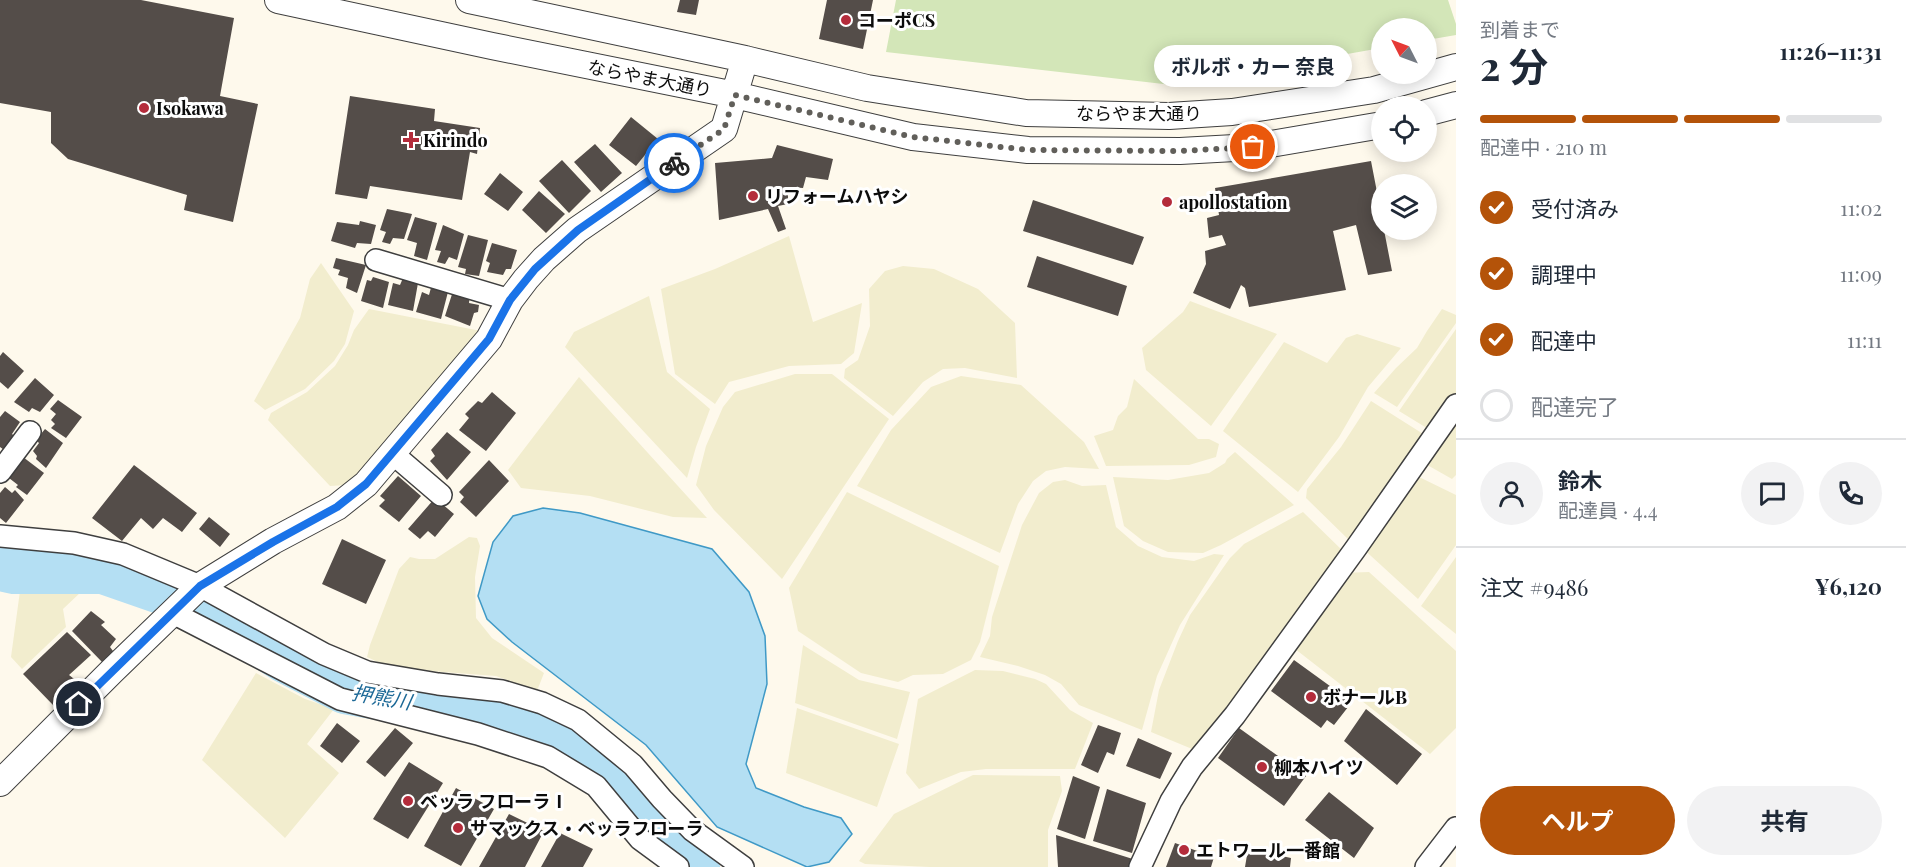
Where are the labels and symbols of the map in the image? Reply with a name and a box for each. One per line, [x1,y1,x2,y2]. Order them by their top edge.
place label: コーポCS [858,8,935,32]
marker: コーポCS [839,13,853,27]
north arrow [1371,18,1437,84]
callout: ボルボ・カー 奈良 [1154,45,1352,87]
street label: ならやま大通り [586,54,714,102]
place label: Isokawa [156,96,225,120]
marker: Isokawa [137,101,151,115]
street label: ならやま大通り [1076,101,1202,125]
pin [1227,121,1278,172]
place label: Kirindo [423,128,488,152]
marker: Kirindo [404,133,418,147]
courier [644,133,704,193]
place label: リフォームハヤシ [765,184,908,208]
marker: リフォームハヤシ [746,189,760,203]
place label: apollostation [1179,190,1288,214]
marker: apollostation [1160,195,1174,209]
water label: 押熊川 [350,677,416,715]
pin [53,678,104,729]
place label: ボナールB [1323,685,1407,709]
marker: ボナールB [1304,690,1318,704]
place label: 柳本ハイツ [1274,755,1364,779]
marker: 柳本ハイツ [1255,760,1269,774]
place label: ベッラ フローラⅠ [420,789,568,813]
marker: ベッラ フローラⅠ [401,794,415,808]
place label: サマックス・ベッラフローラ [470,816,703,840]
marker: サマックス・ベッラフローラ [451,821,465,835]
place label: エトワール一番館 [1196,838,1340,862]
marker: エトワール一番館 [1177,843,1191,857]

